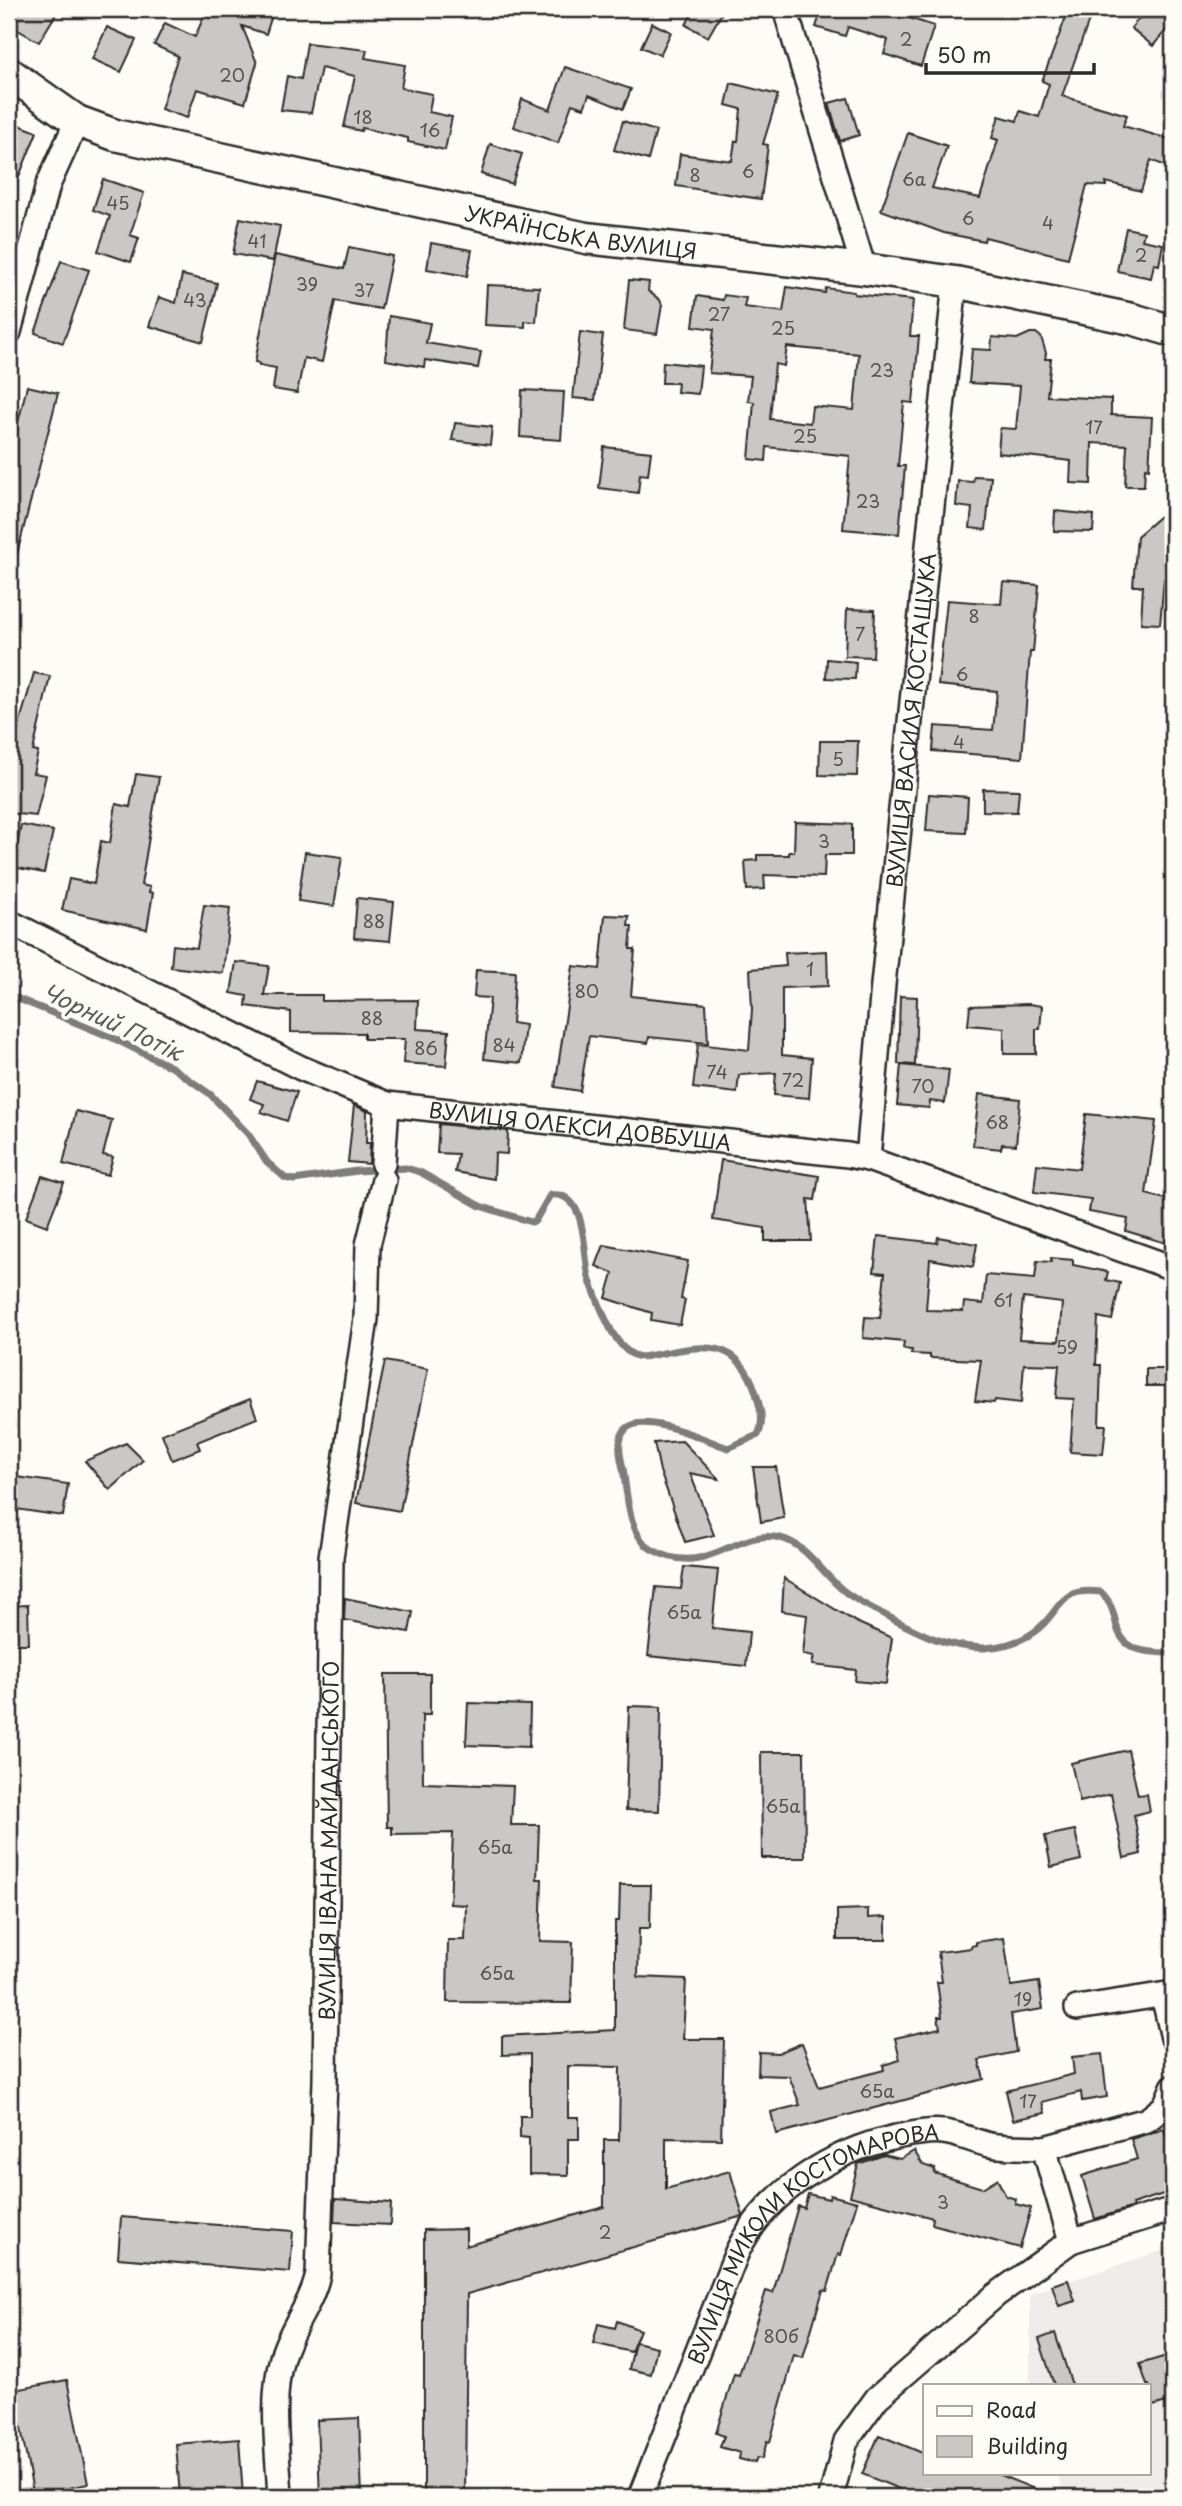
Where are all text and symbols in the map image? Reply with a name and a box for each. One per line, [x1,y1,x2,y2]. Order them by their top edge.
house number: 2 [900,25,912,52]
scale bar [926,32,1094,76]
text: 50 m [937,38,991,70]
house number: 20 [219,61,245,88]
house number: 18 [353,103,373,130]
house number: 16 [420,116,440,143]
house number: 6 [742,157,754,184]
house number: 8 [689,161,701,188]
house number: 6а [902,165,927,192]
house number: 45 [107,189,130,216]
street label: УКРАЇНСЬКА ВУЛИЦЯ [462,196,699,266]
house number: 6 [962,204,974,231]
house number: 4 [1042,209,1054,236]
house number: 41 [248,227,266,254]
house number: 2 [1135,241,1147,268]
house number: 39 [296,270,318,297]
house number: 37 [353,276,375,303]
house number: 43 [183,286,207,313]
house number: 27 [708,300,730,327]
house number: 25 [771,314,795,341]
house number: 23 [870,356,894,383]
house number: 17 [1085,413,1103,440]
house number: 25 [793,422,817,449]
house number: 23 [856,487,880,514]
street label: ВУЛИЦЯ ВАСИЛЯ КОСТАЩУКА [877,551,943,889]
house number: 8 [968,602,980,629]
house number: 7 [855,620,865,647]
house number: 6 [956,660,968,687]
house number: 4 [953,728,965,755]
house number: 5 [832,745,844,772]
house number: 3 [818,827,830,854]
house number: 88 [363,907,385,934]
house number: 1 [806,955,814,982]
water label: Чорний Потік [37,973,191,1070]
house number: 80 [575,977,599,1004]
house number: 88 [361,1004,383,1031]
house number: 84 [492,1031,516,1058]
house number: 86 [414,1034,438,1061]
house number: 74 [706,1058,728,1085]
house number: 72 [782,1066,804,1093]
house number: 70 [912,1072,934,1099]
street label: ВУЛИЦЯ ОЛЕКСИ ДОВБУША [427,1093,733,1158]
house number: 68 [985,1108,1009,1135]
house number: 61 [993,1286,1013,1313]
house number: 59 [1056,1333,1078,1360]
house number: 65а [667,1598,702,1625]
street label: ВУЛИЦЯ ІВАНА МАЙДАНСЬКОГО [310,1660,346,2020]
house number: 65а [766,1792,801,1819]
house number: 65а [478,1833,513,1860]
house number: 65а [480,1959,515,1986]
house number: 19 [1014,1985,1032,2012]
house number: 65а [860,2077,895,2104]
house number: 17 [1019,2087,1037,2114]
street label: ВУЛИЦЯ МИКОЛИ КОСТОМАРОВА [678,2115,940,2369]
house number: 3 [937,2188,949,2215]
house number: 2 [599,2218,611,2245]
house number: 80б [764,2322,799,2349]
legend [923,2384,1150,2474]
text: Road [986,2393,1037,2425]
text: Building [986,2429,1068,2461]

